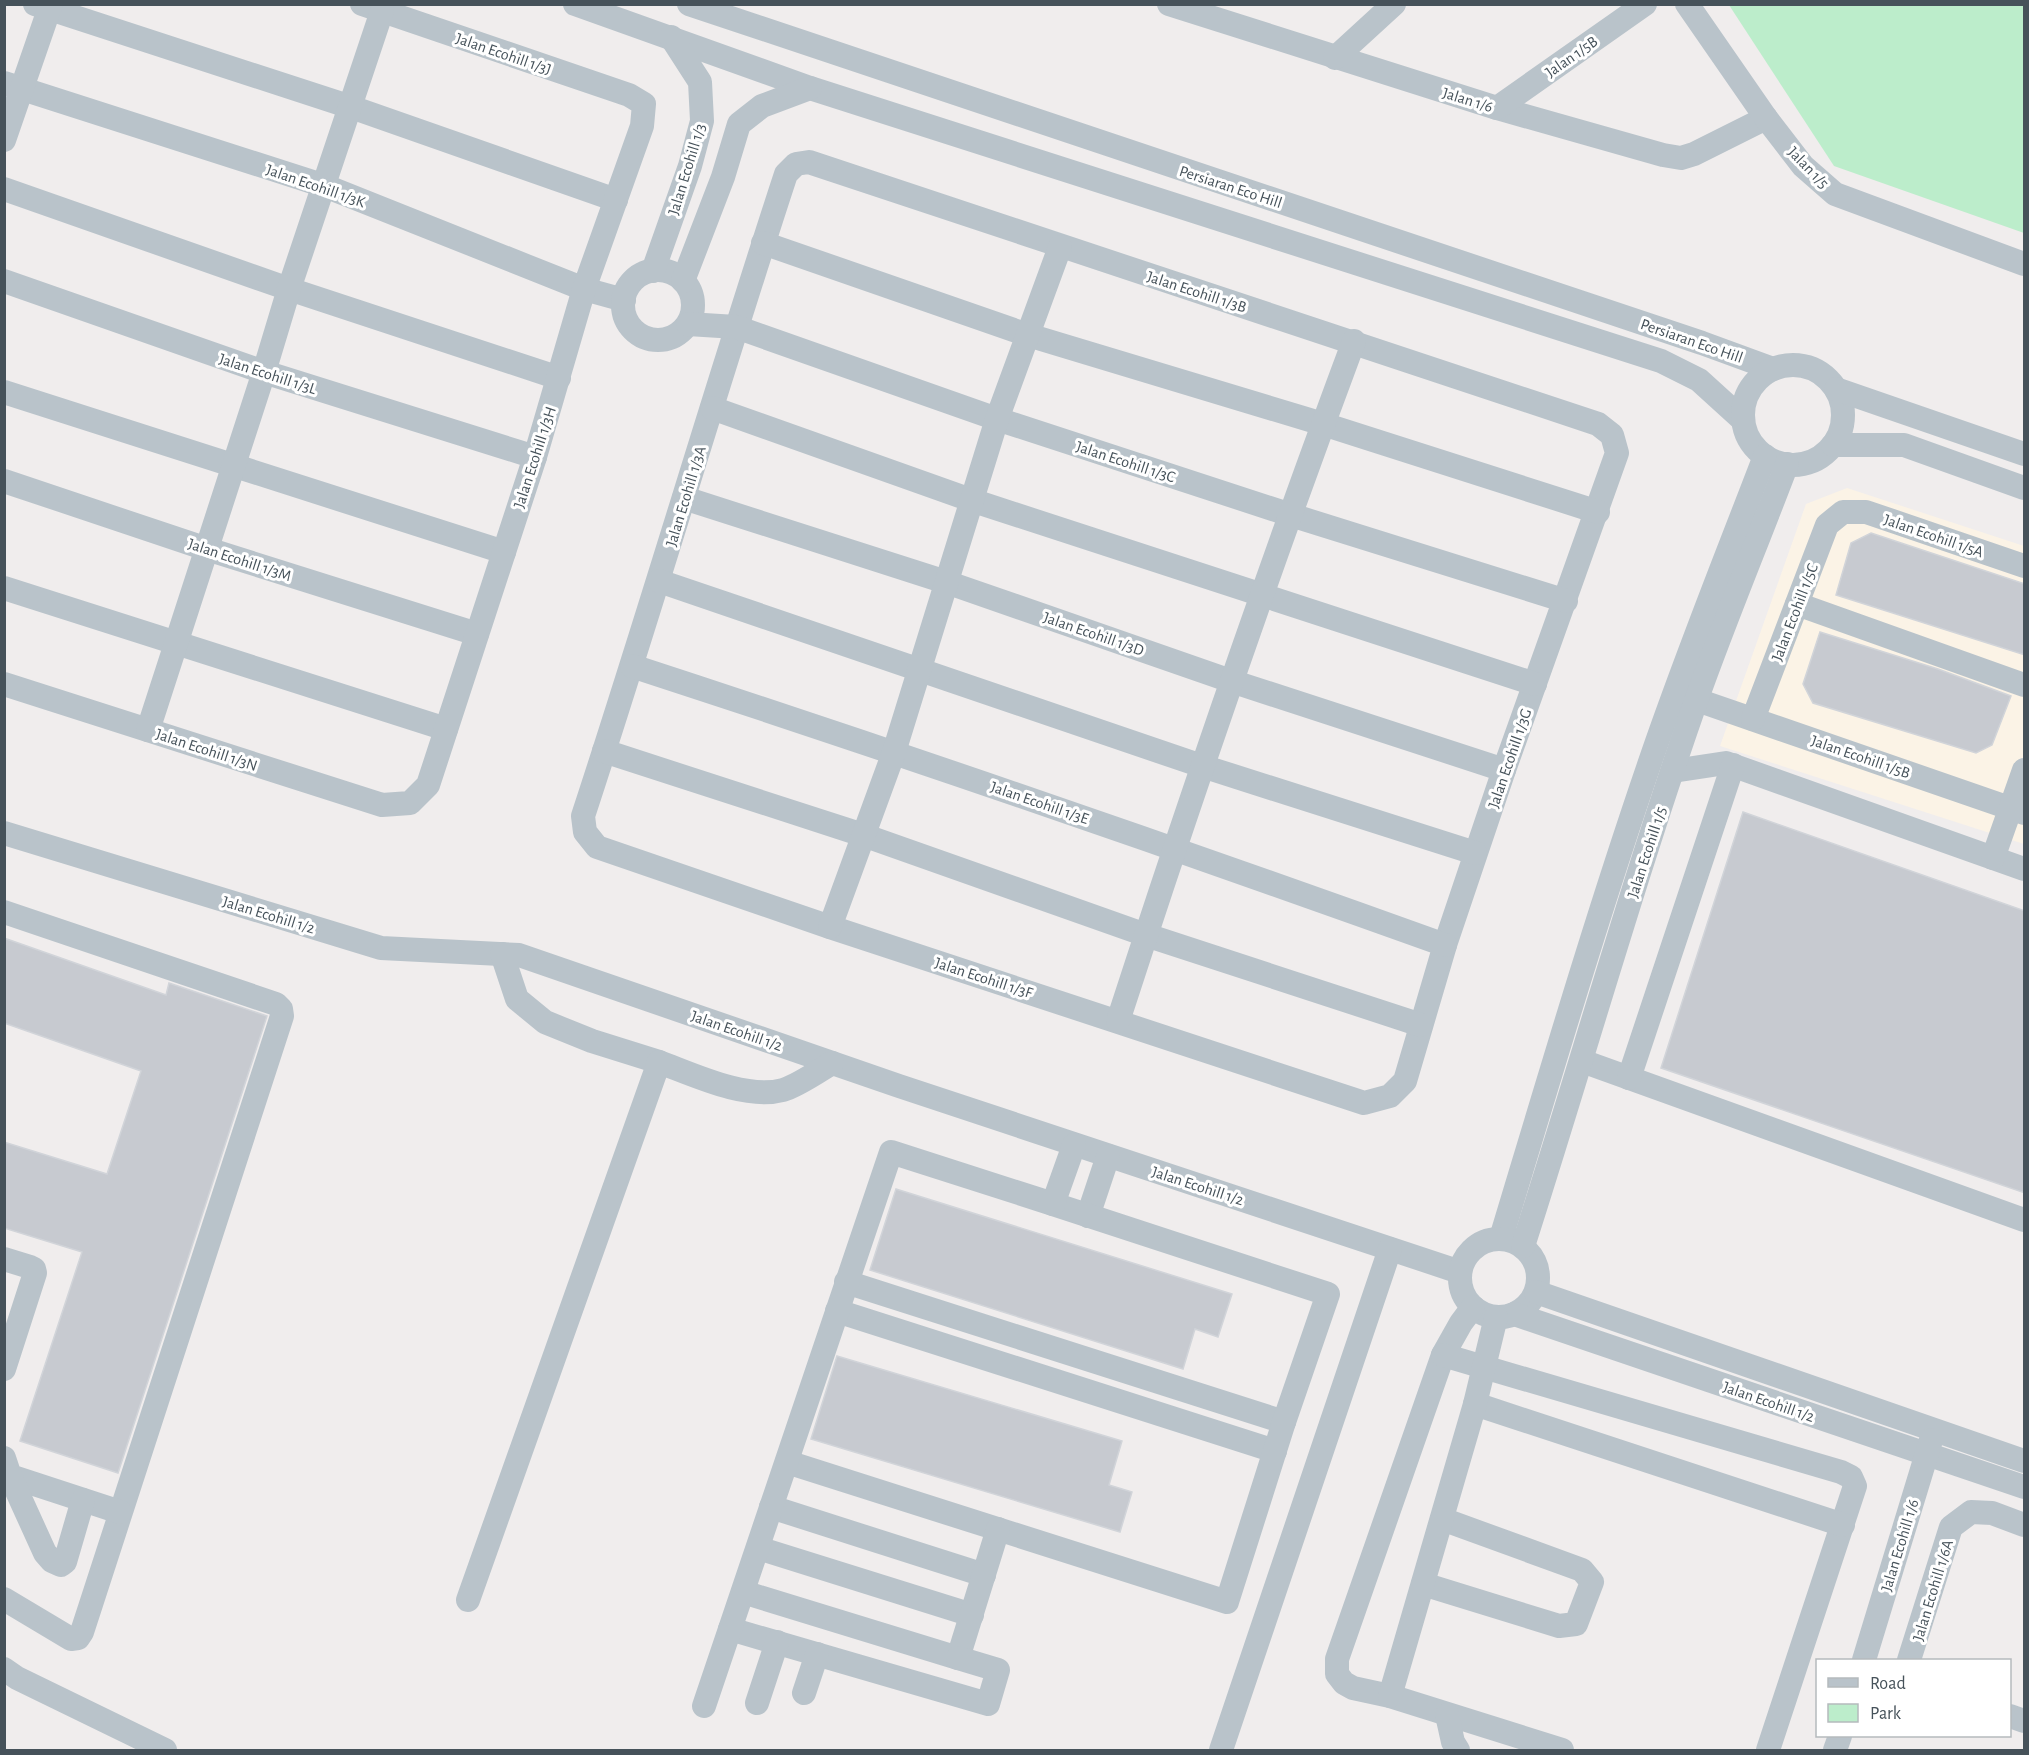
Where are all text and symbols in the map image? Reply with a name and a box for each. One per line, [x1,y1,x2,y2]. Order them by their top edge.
street label: Jalan Ecohill 1/3J [454,30,553,78]
street label: Jalan 1/5B [1543,33,1601,80]
street label: Jalan 1/6 [1441,85,1495,115]
street label: Jalan Ecohill 1/3 [665,122,708,217]
street label: Jalan 1/5 [1785,144,1832,192]
street label: Jalan Ecohill 1/3K [264,162,367,210]
street label: Persiaran Eco Hill [1177,163,1284,211]
street label: Jalan Ecohill 1/3B [1145,268,1248,316]
street label: Persiaran Eco Hill [1638,316,1745,366]
street label: Jalan Ecohill 1/3L [217,351,319,397]
street label: Jalan Ecohill 1/3H [511,405,559,510]
street label: Jalan Ecohill 1/3C [1074,438,1177,486]
street label: Jalan Ecohill 1/3A [663,444,709,548]
street label: Jalan Ecohill 1/5A [1882,511,1986,560]
street label: Jalan Ecohill 1/3M [186,536,293,584]
street label: Jalan Ecohill 1/5C [1769,561,1821,663]
street label: Jalan Ecohill 1/3D [1041,609,1146,659]
street label: Jalan Ecohill 1/3G [1485,706,1535,810]
street label: Jalan Ecohill 1/3N [154,726,259,774]
street label: Jalan Ecohill 1/5B [1809,733,1912,781]
street label: Jalan Ecohill 1/3E [989,779,1091,827]
street label: Jalan Ecohill 1/5 [1625,805,1669,900]
street label: Jalan Ecohill 1/2 [221,893,317,937]
street label: Jalan Ecohill 1/3F [933,955,1036,1002]
street label: Jalan Ecohill 1/2 [689,1008,784,1054]
street label: Jalan Ecohill 1/2 [1150,1164,1246,1208]
street label: Jalan Ecohill 1/2 [1721,1379,1816,1425]
street label: Jalan Ecohill 1/6 [1878,1497,1922,1593]
street label: Jalan Ecohill 1/6A [1910,1538,1956,1643]
legend [1816,1659,2011,1737]
text: Road [1870,1675,1906,1693]
text: Park [1870,1705,1902,1723]

